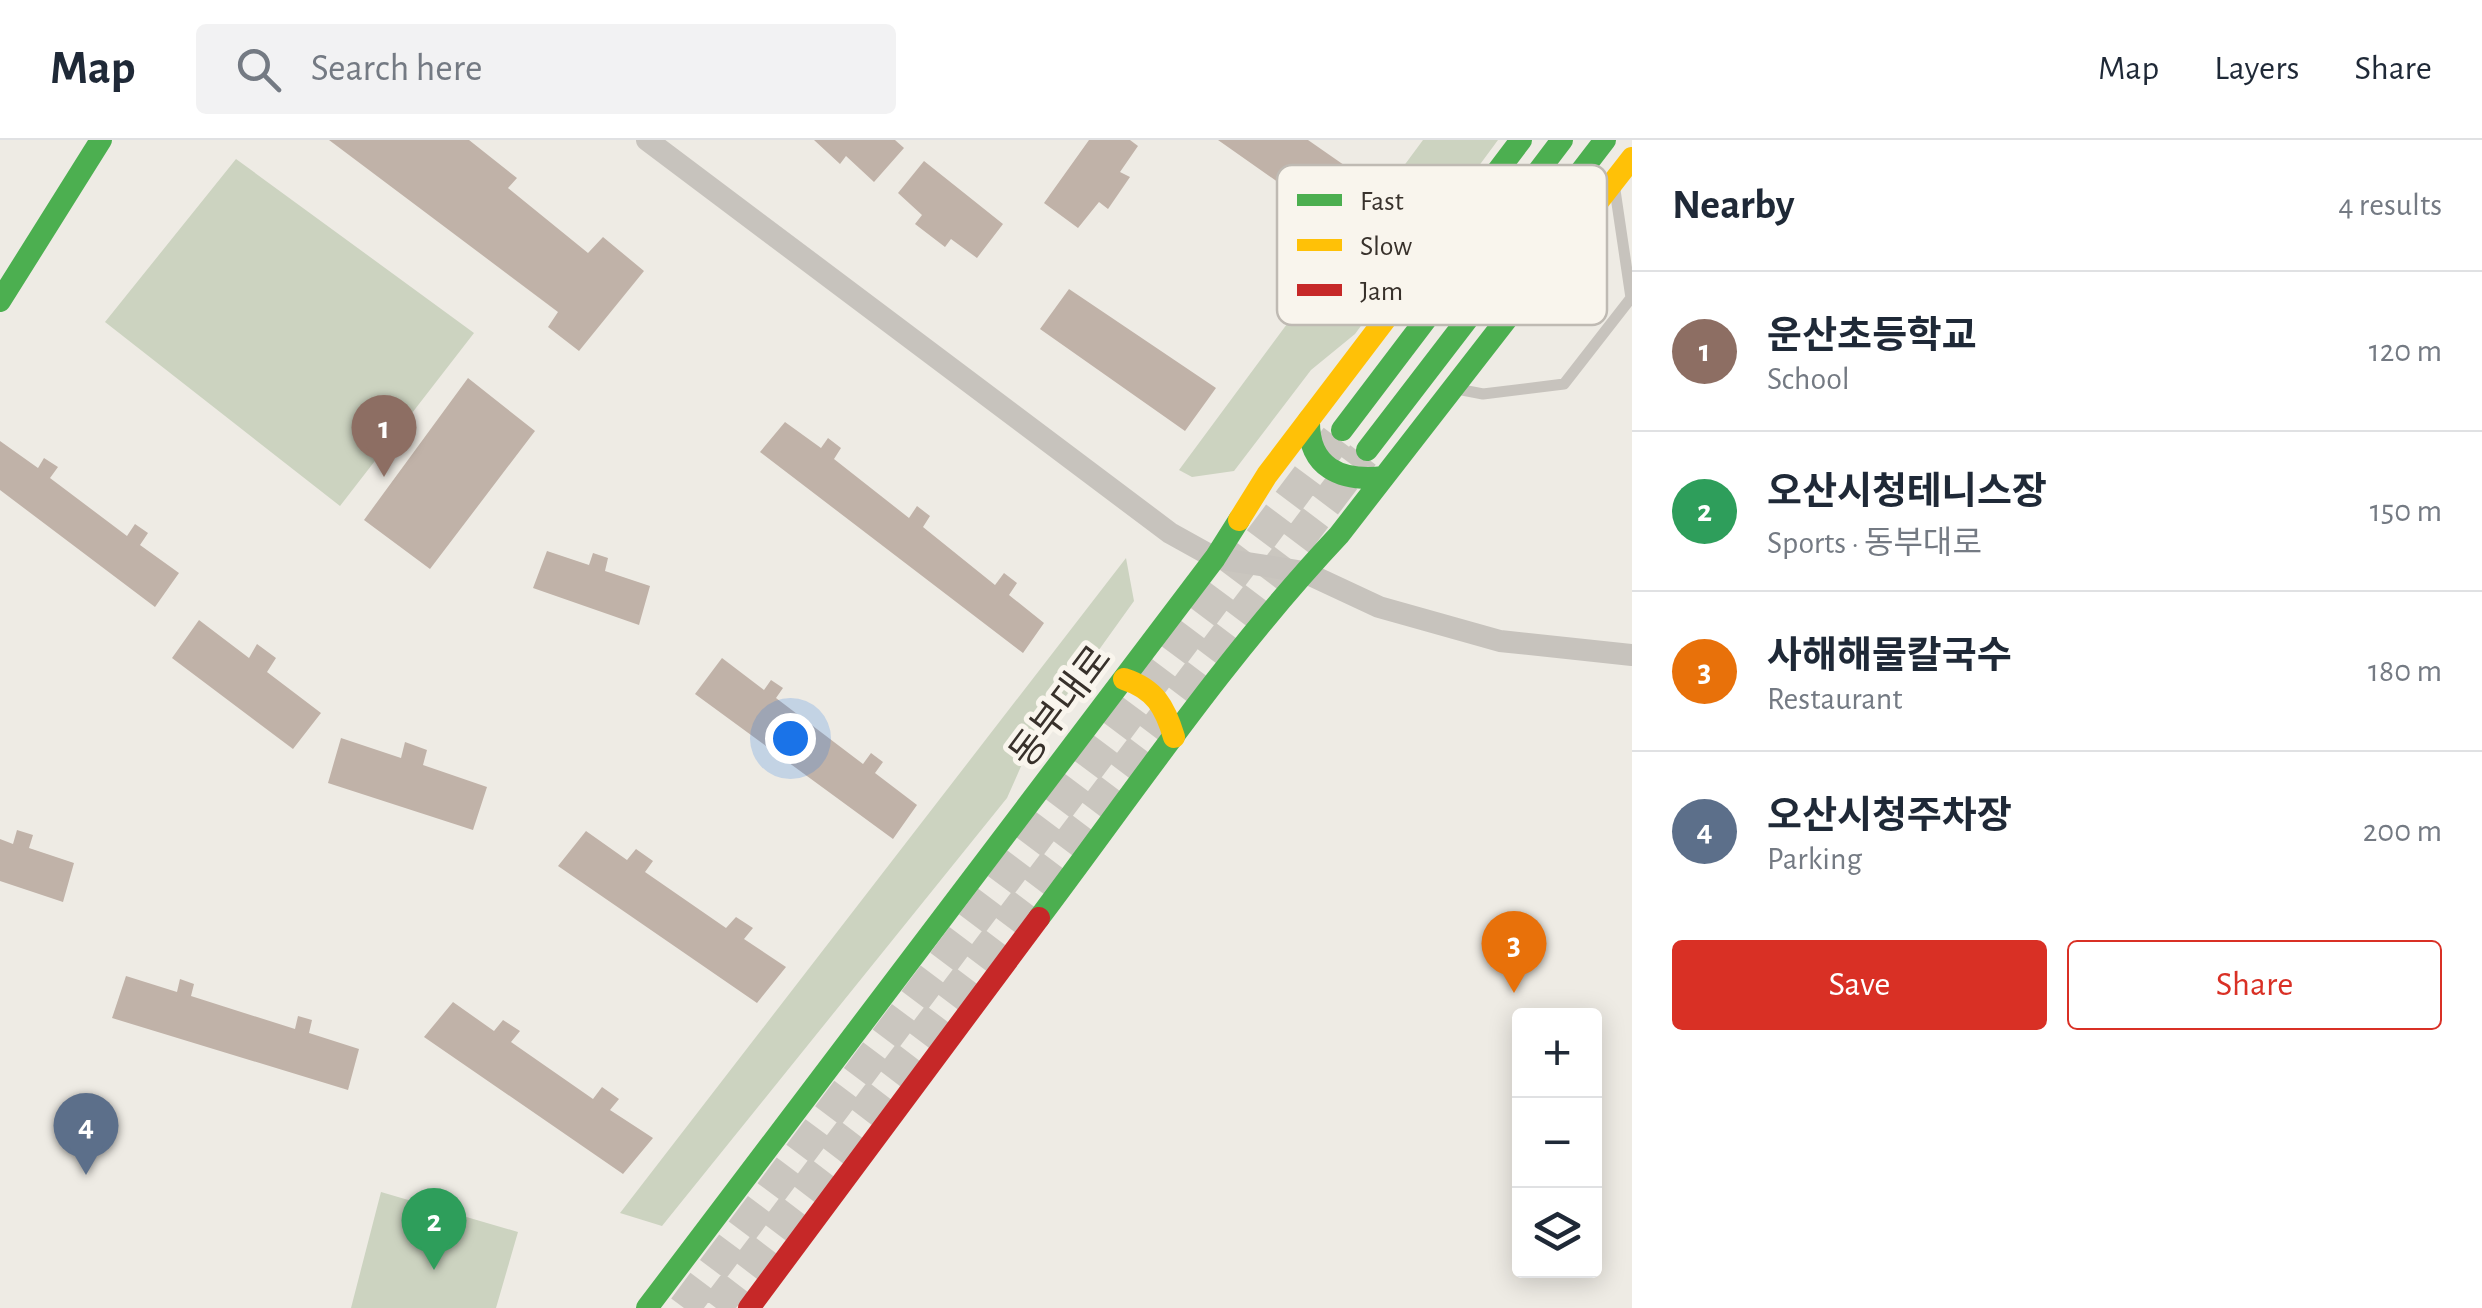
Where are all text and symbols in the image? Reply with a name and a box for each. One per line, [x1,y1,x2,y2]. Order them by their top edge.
search box [196,24,896,114]
icon: search [231,42,286,97]
text: Map [50,45,136,93]
text: Search here [311,50,483,88]
text: Map [2098,51,2159,86]
text: Layers [2214,51,2299,86]
text: Share [2354,51,2432,86]
legend [1277,165,1607,325]
text: Nearby [1672,184,1795,226]
text: Fast [1360,188,1404,216]
text: 4 results [2338,189,2442,221]
text: Slow [1360,233,1412,261]
text: Jam [1360,278,1403,306]
text: 운산초등학교 [1767,318,1977,356]
text: 1 [1699,335,1710,367]
text: 120 m [2369,335,2442,367]
text: School [1767,363,1850,395]
pin: 1 [352,395,416,477]
text: 오산시청테니스장 [1767,474,2047,512]
text: 2 [1697,495,1712,527]
text: 150 m [2370,495,2442,527]
text: Sports · 동부대로 [1767,527,1982,559]
text: 사해해물칼국수 [1767,638,2012,676]
street label: 동부대로 [1003,639,1119,774]
text: 3 [1698,655,1711,687]
text: 180 m [2368,655,2442,687]
text: Restaurant [1767,683,1902,715]
your location [765,713,816,764]
text: 오산시청주차장 [1767,798,2012,836]
text: 4 [1696,815,1713,847]
text: 200 m [2363,815,2442,847]
text: Parking [1767,843,1862,875]
pin: 3 [1482,910,1546,993]
button: Save [1672,940,2047,1030]
button: Share [2067,940,2442,1030]
map controls [1512,1008,1602,1278]
button: + [1512,1008,1602,1098]
pin: 4 [54,1092,118,1175]
button: − [1512,1098,1602,1188]
pin: 2 [402,1188,466,1270]
button: layers [1512,1188,1602,1278]

